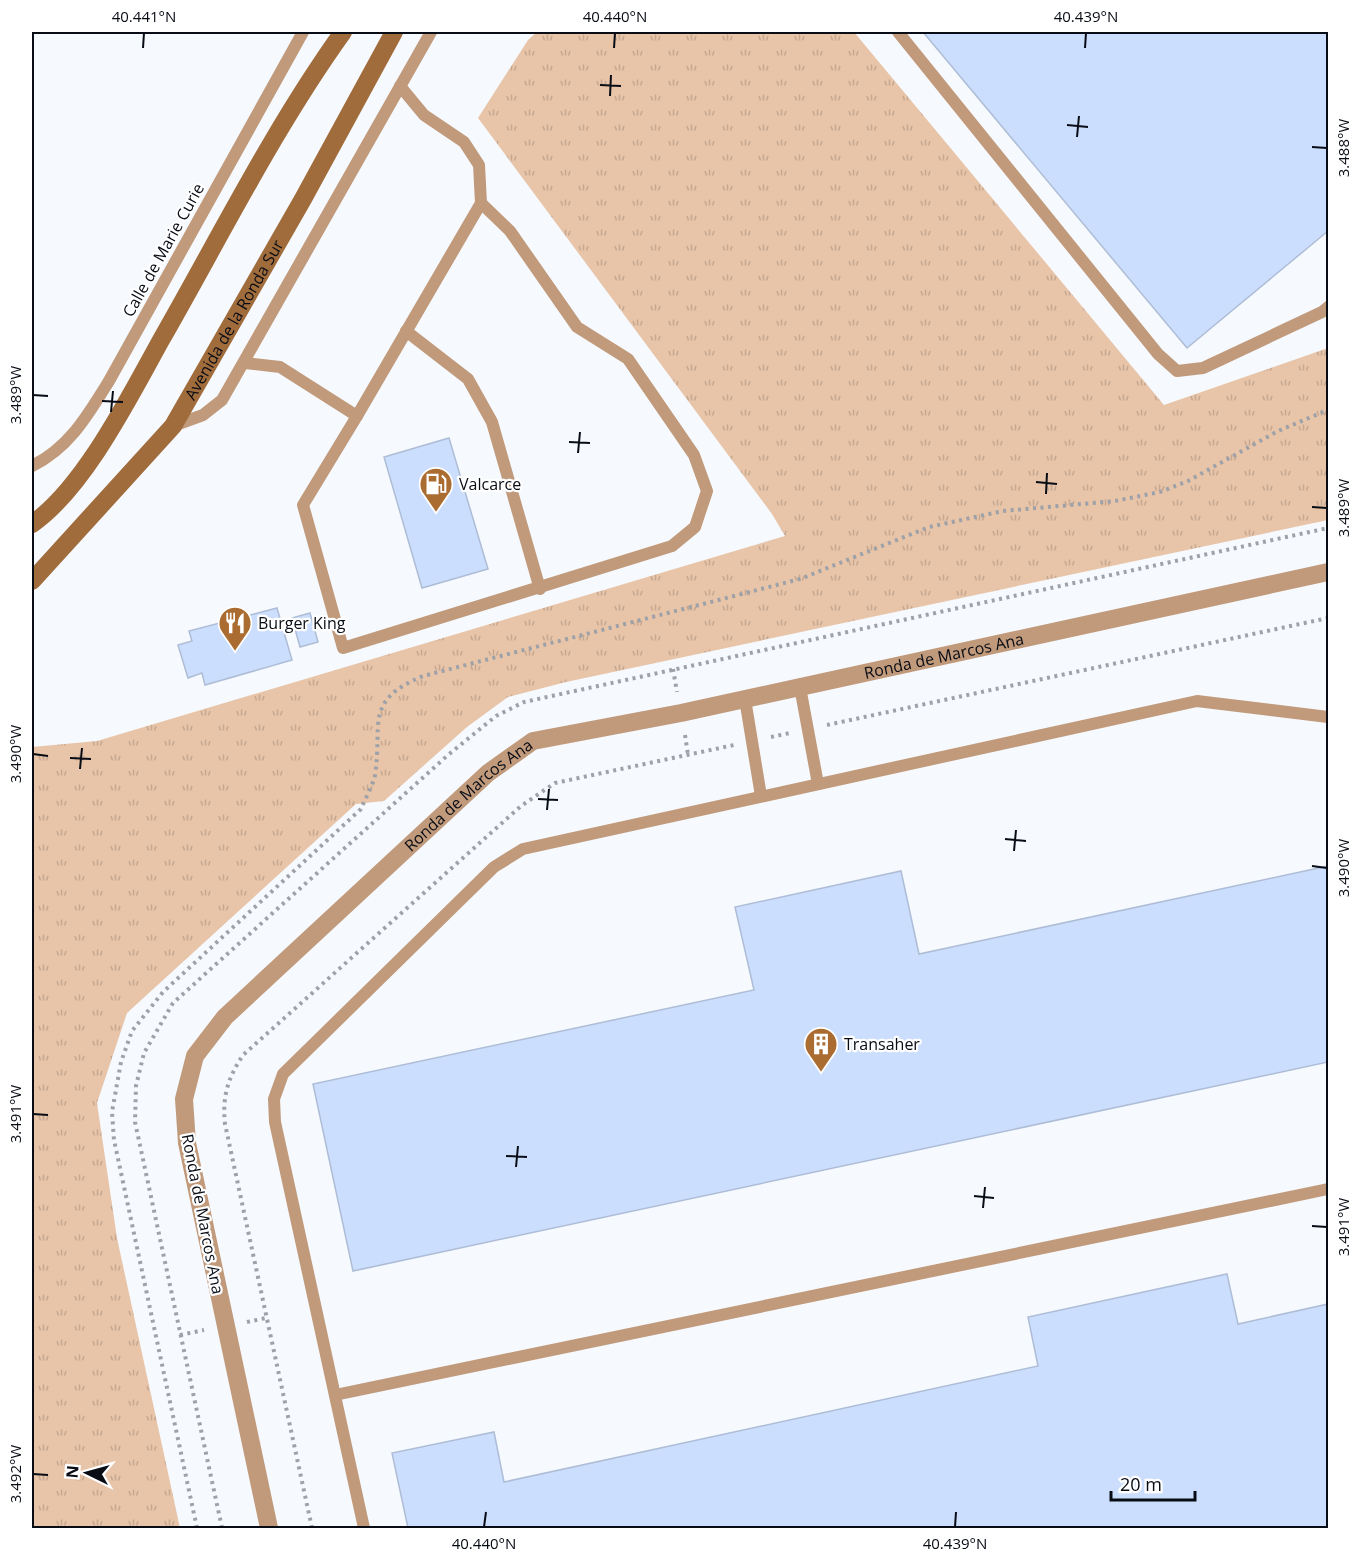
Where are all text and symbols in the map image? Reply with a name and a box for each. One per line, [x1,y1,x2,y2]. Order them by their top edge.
text: 40.441°N [112,6,176,26]
text: 40.440°N [583,6,647,26]
text: 40.439°N [1054,6,1118,26]
text: 3.488°W [1333,119,1353,177]
street label: Calle de Marie Curie [117,179,209,321]
street label: Avenida de la Ronda Sur [179,235,289,404]
text: 3.489°W [5,366,25,424]
fuel station icon: Valcarce [418,466,454,513]
place label: Valcarce [459,473,521,495]
text: 3.489°W [1333,479,1353,537]
restaurant icon: Burger King [217,605,253,652]
place label: Burger King [258,612,346,634]
street label: Ronda de Marcos Ana [862,628,1026,684]
text: 3.490°W [5,725,25,783]
street label: Ronda de Marcos Ana [400,734,537,856]
text: 3.490°W [1333,839,1353,897]
building icon: Transaher [803,1026,839,1073]
place label: Transaher [844,1033,920,1055]
text: 3.491°W [5,1085,25,1143]
street label: Ronda de Marcos Ana [177,1132,229,1296]
text: 3.491°W [1333,1198,1353,1256]
north arrow [57,1443,117,1503]
text: 3.492°W [5,1445,25,1503]
text: N [61,1464,84,1479]
scale bar [1111,1464,1195,1502]
text: 20 m [1120,1472,1162,1496]
text: 40.440°N [452,1533,516,1553]
text: 40.439°N [923,1533,987,1553]

